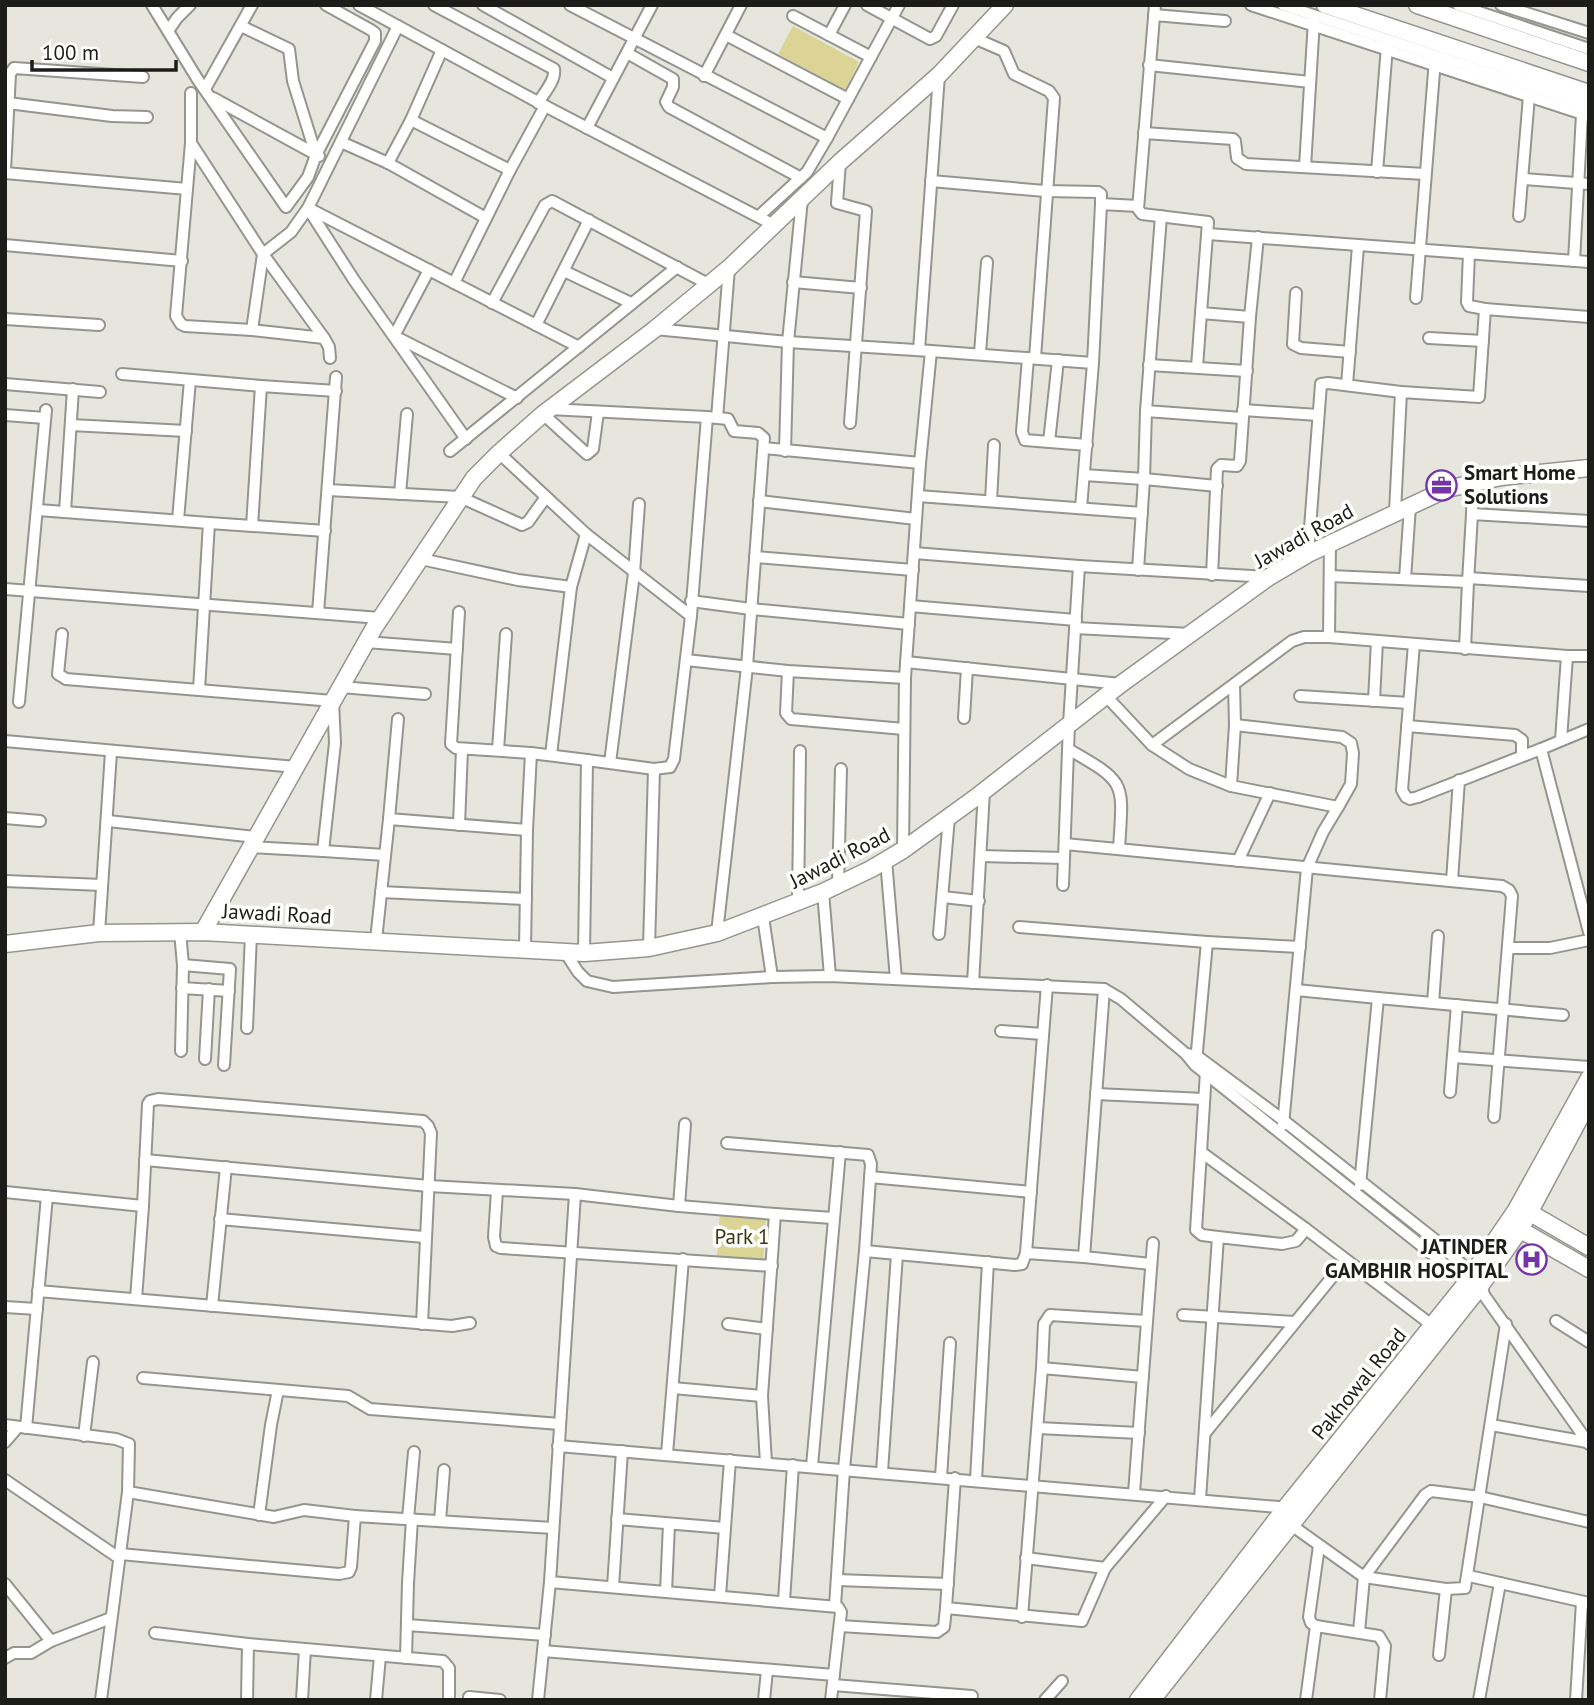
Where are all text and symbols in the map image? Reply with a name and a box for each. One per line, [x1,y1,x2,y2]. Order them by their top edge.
scale bar [32,28,175,72]
text: 100 m [42,39,99,66]
place label: Smart Home Solutions [1464,459,1576,510]
office icon: Smart Home Solutions [1424,468,1458,502]
street label: Jawadi Road [1249,497,1358,574]
street label: Jawadi Road [784,821,895,895]
street label: Jawadi Road [221,897,332,930]
park label: Park 1 [714,1223,770,1250]
place label: JATINDER GAMBHIR HOSPITAL [1325,1233,1508,1284]
hospital icon: JATINDER GAMBHIR HOSPITAL [1514,1242,1548,1276]
street label: Pakhowal Road [1305,1322,1412,1445]

